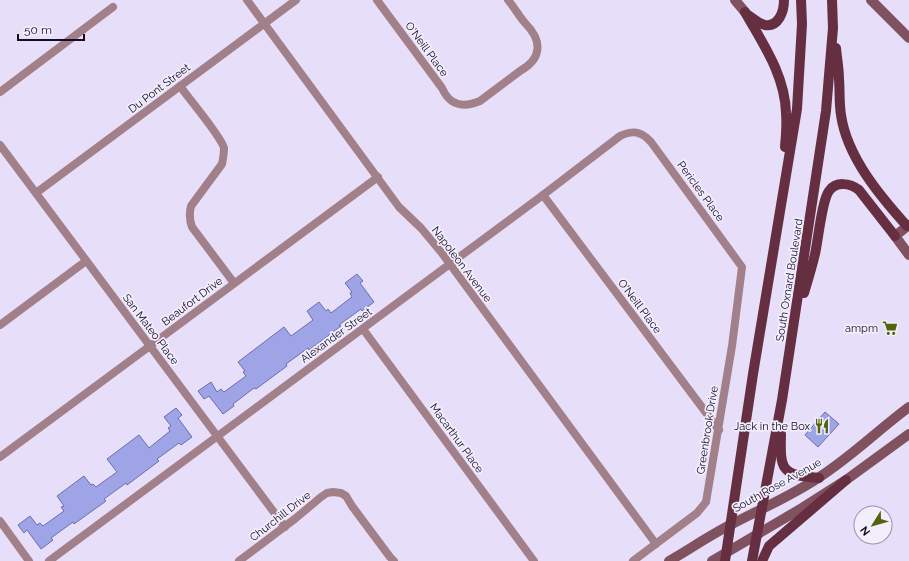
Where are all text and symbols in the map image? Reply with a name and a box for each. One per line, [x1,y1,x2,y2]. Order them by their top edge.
scale bar [18,16,84,42]
street label: O'Neill Place [402,19,451,80]
text: 50 m [24,23,52,37]
street label: Du Pont Street [126,61,193,116]
street label: Pericles Place [674,159,727,224]
street label: South Oxnard Boulevard [773,218,806,342]
street label: Napoleon Avenue [429,224,495,305]
street label: Beaufort Drive [159,274,226,329]
street label: O'Neill Place [615,277,664,336]
street label: San Mateo Place [120,291,182,368]
street label: Alexander Street [298,305,375,366]
supermarket icon: ampm [881,319,899,337]
place label: ampm [845,322,878,335]
street label: Greenbrook Drive [694,384,721,475]
street label: Macarthur Place [427,401,487,476]
restaurant icon: Jack in the Box [813,417,831,435]
place label: Jack in the Box [734,420,810,433]
street label: South Rose Avenue [731,455,824,515]
street label: Churchill Drive [247,488,314,544]
north arrow [853,505,893,545]
text: N [858,523,873,538]

